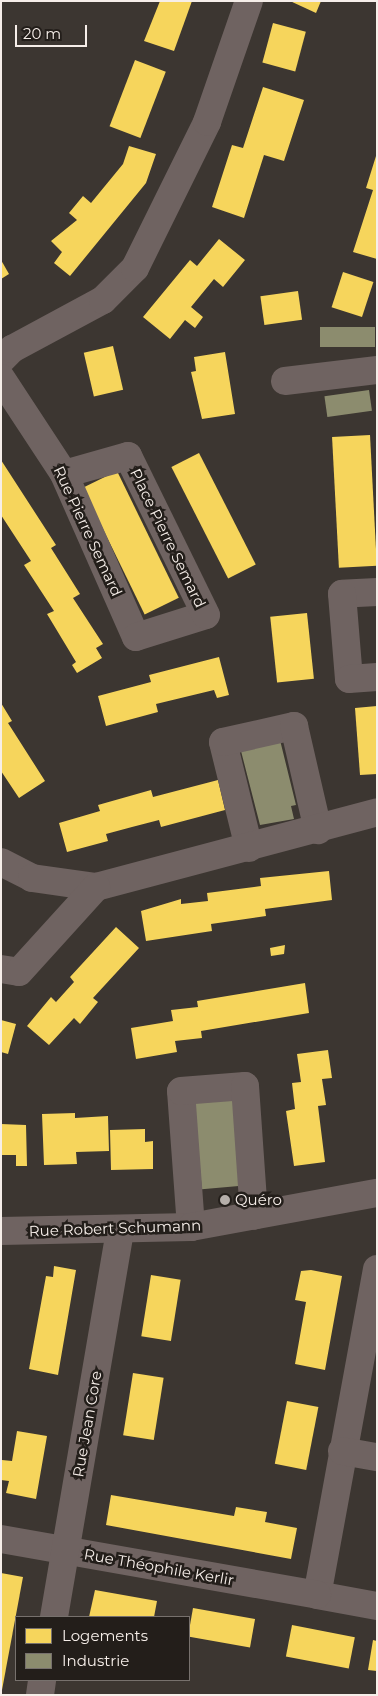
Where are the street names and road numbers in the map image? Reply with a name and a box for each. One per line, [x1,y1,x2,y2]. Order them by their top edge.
street label: Rue Pierre Semard [50,463,126,599]
street label: Place Pierre Semard [126,465,210,611]
street label: Rue Robert Schumann [29,1216,201,1240]
street label: Rue Jean Core [69,1369,105,1479]
street label: Rue Théophile Kerlir [83,1545,235,1589]

